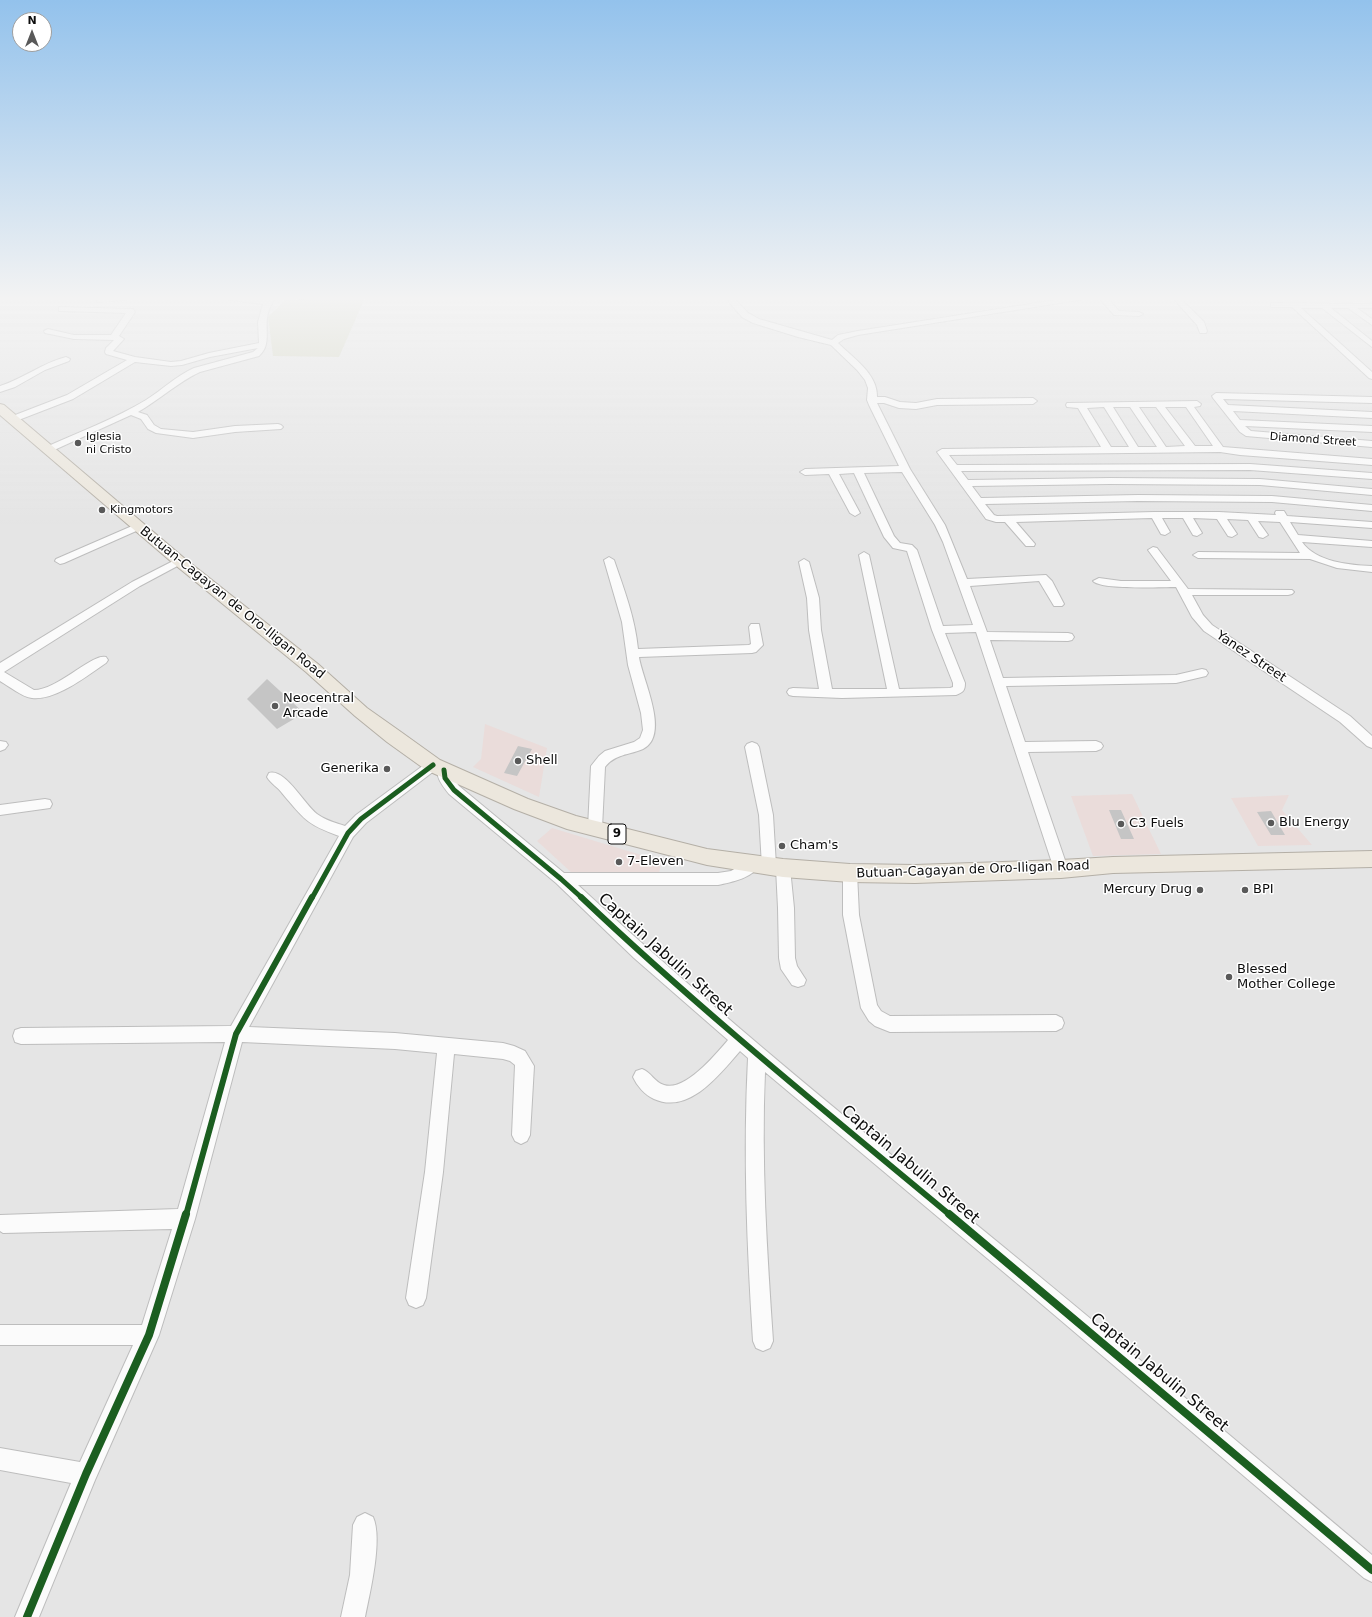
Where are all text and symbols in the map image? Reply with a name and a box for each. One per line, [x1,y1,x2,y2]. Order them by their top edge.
north arrow [12,12,52,52]
text: N [27,14,37,27]
place label: Iglesia ni Cristo [86,430,132,456]
street label: Diamond Street [1269,430,1357,450]
marker: Iglesia ni Cristo [73,438,83,448]
place label: Kingmotors [110,503,173,517]
marker: Kingmotors [97,505,107,515]
street label: Butuan-Cagayan de Oro-Iligan Road [136,523,328,683]
street label: Yanez Street [1213,628,1289,686]
place label: Neocentral Arcade [283,691,354,722]
marker: Neocentral Arcade [270,701,280,711]
place label: Shell [526,753,558,769]
marker: Shell [513,756,523,766]
place label: Generika [320,761,379,777]
marker: Generika [382,764,392,774]
place label: Blu Energy [1279,815,1349,831]
place label: C3 Fuels [1129,816,1184,832]
marker: Blu Energy [1266,818,1276,828]
marker: C3 Fuels [1116,819,1126,829]
road number: 9 [608,824,626,844]
place label: Cham's [790,838,838,854]
marker: Cham's [777,841,787,851]
place label: 7-Eleven [627,854,684,870]
marker: 7-Eleven [614,857,624,867]
street label: Butuan-Cagayan de Oro-Iligan Road [856,858,1090,882]
place label: Mercury Drug [1103,882,1192,898]
place label: BPI [1253,882,1274,898]
marker: Mercury Drug [1195,885,1205,895]
marker: BPI [1240,885,1250,895]
street label: Captain Jabulin Street [594,890,736,1020]
place label: Blessed Mother College [1237,962,1335,993]
marker: Blessed Mother College [1224,972,1234,982]
street label: Captain Jabulin Street [837,1102,983,1228]
street label: Captain Jabulin Street [1086,1310,1232,1436]

